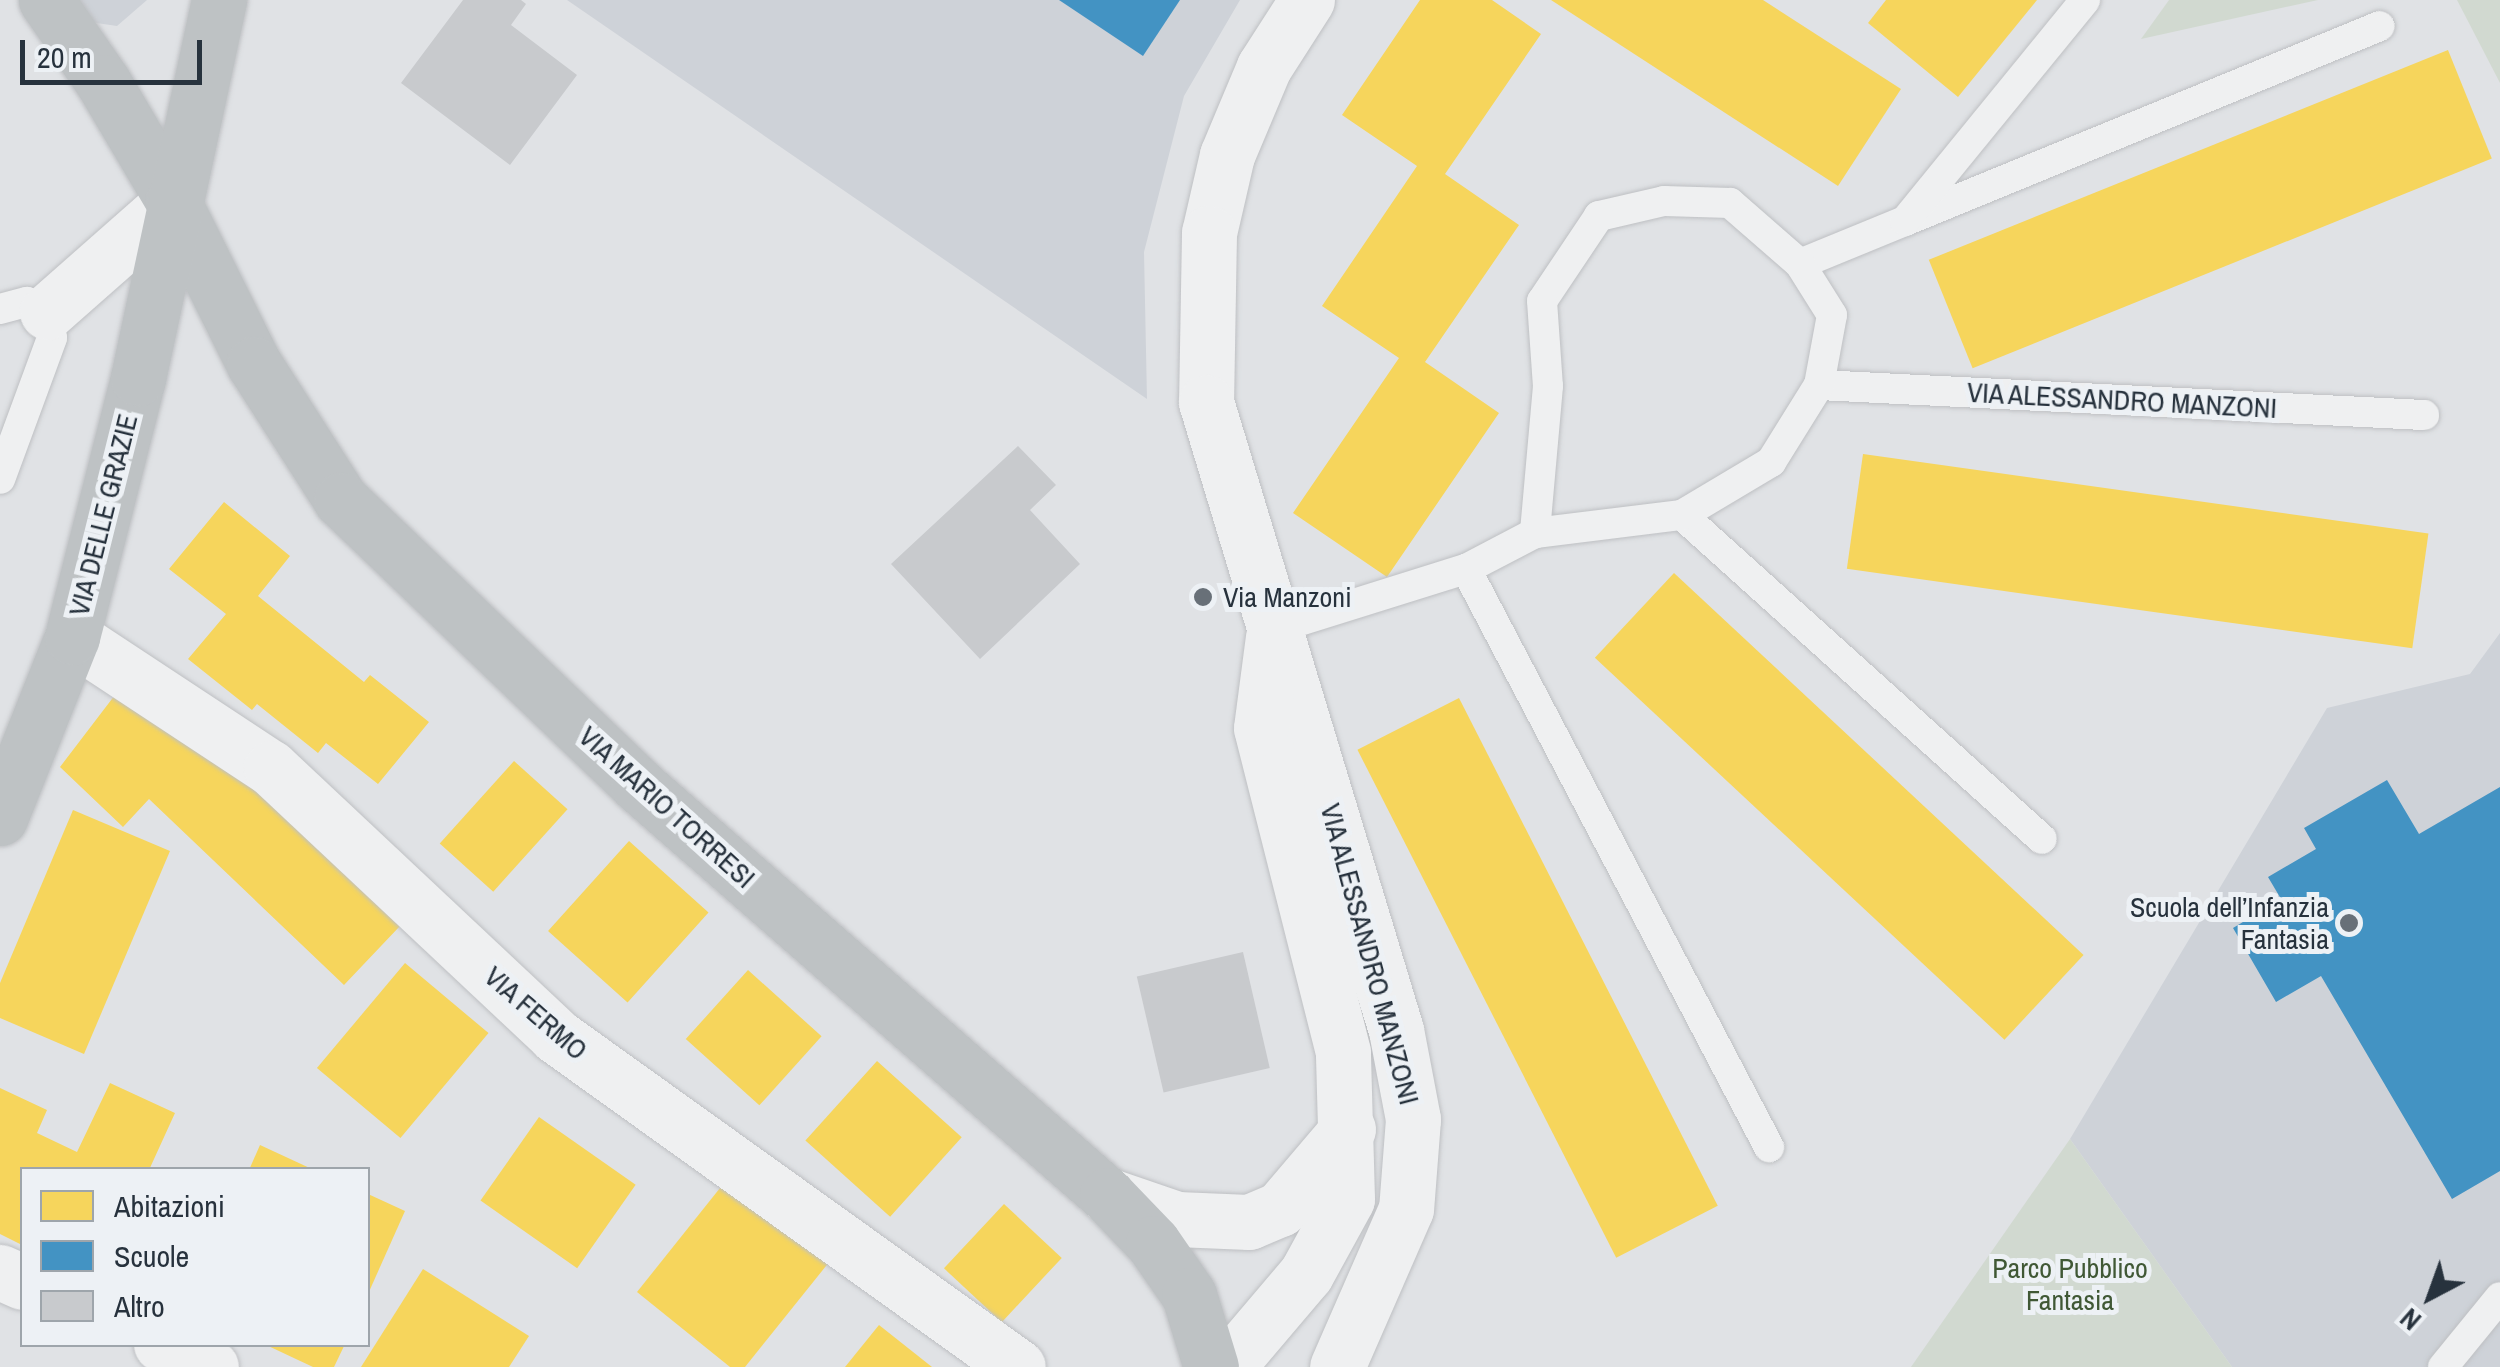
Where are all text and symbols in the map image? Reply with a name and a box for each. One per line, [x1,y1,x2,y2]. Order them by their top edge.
scale bar [25,20,208,82]
text: 20 m [37,37,92,77]
street label: VIA ALESSANDRO MANZONI [1965,375,2279,425]
street label: VIA DELLE GRAZIE [62,410,144,620]
place label: Via Manzoni [1223,580,1352,614]
marker: Via Manzoni [1192,586,1214,608]
street label: VIA MARIO TORRESI [572,719,762,895]
street label: VIA ALESSANDRO MANZONI [1313,799,1427,1109]
place label: Scuola dell’Infanzia Fantasia [2130,890,2329,956]
marker: Scuola dell’Infanzia Fantasia [2338,912,2360,934]
street label: VIA FERMO [477,959,595,1067]
legend [20,1167,370,1347]
text: Abitazioni [114,1186,225,1226]
text: Scuole [114,1236,189,1276]
north arrow [2380,1247,2480,1347]
park label: Parco Pubblico Fantasia [1992,1251,2148,1317]
text: Altro [114,1286,165,1326]
text: N [2392,1300,2429,1339]

